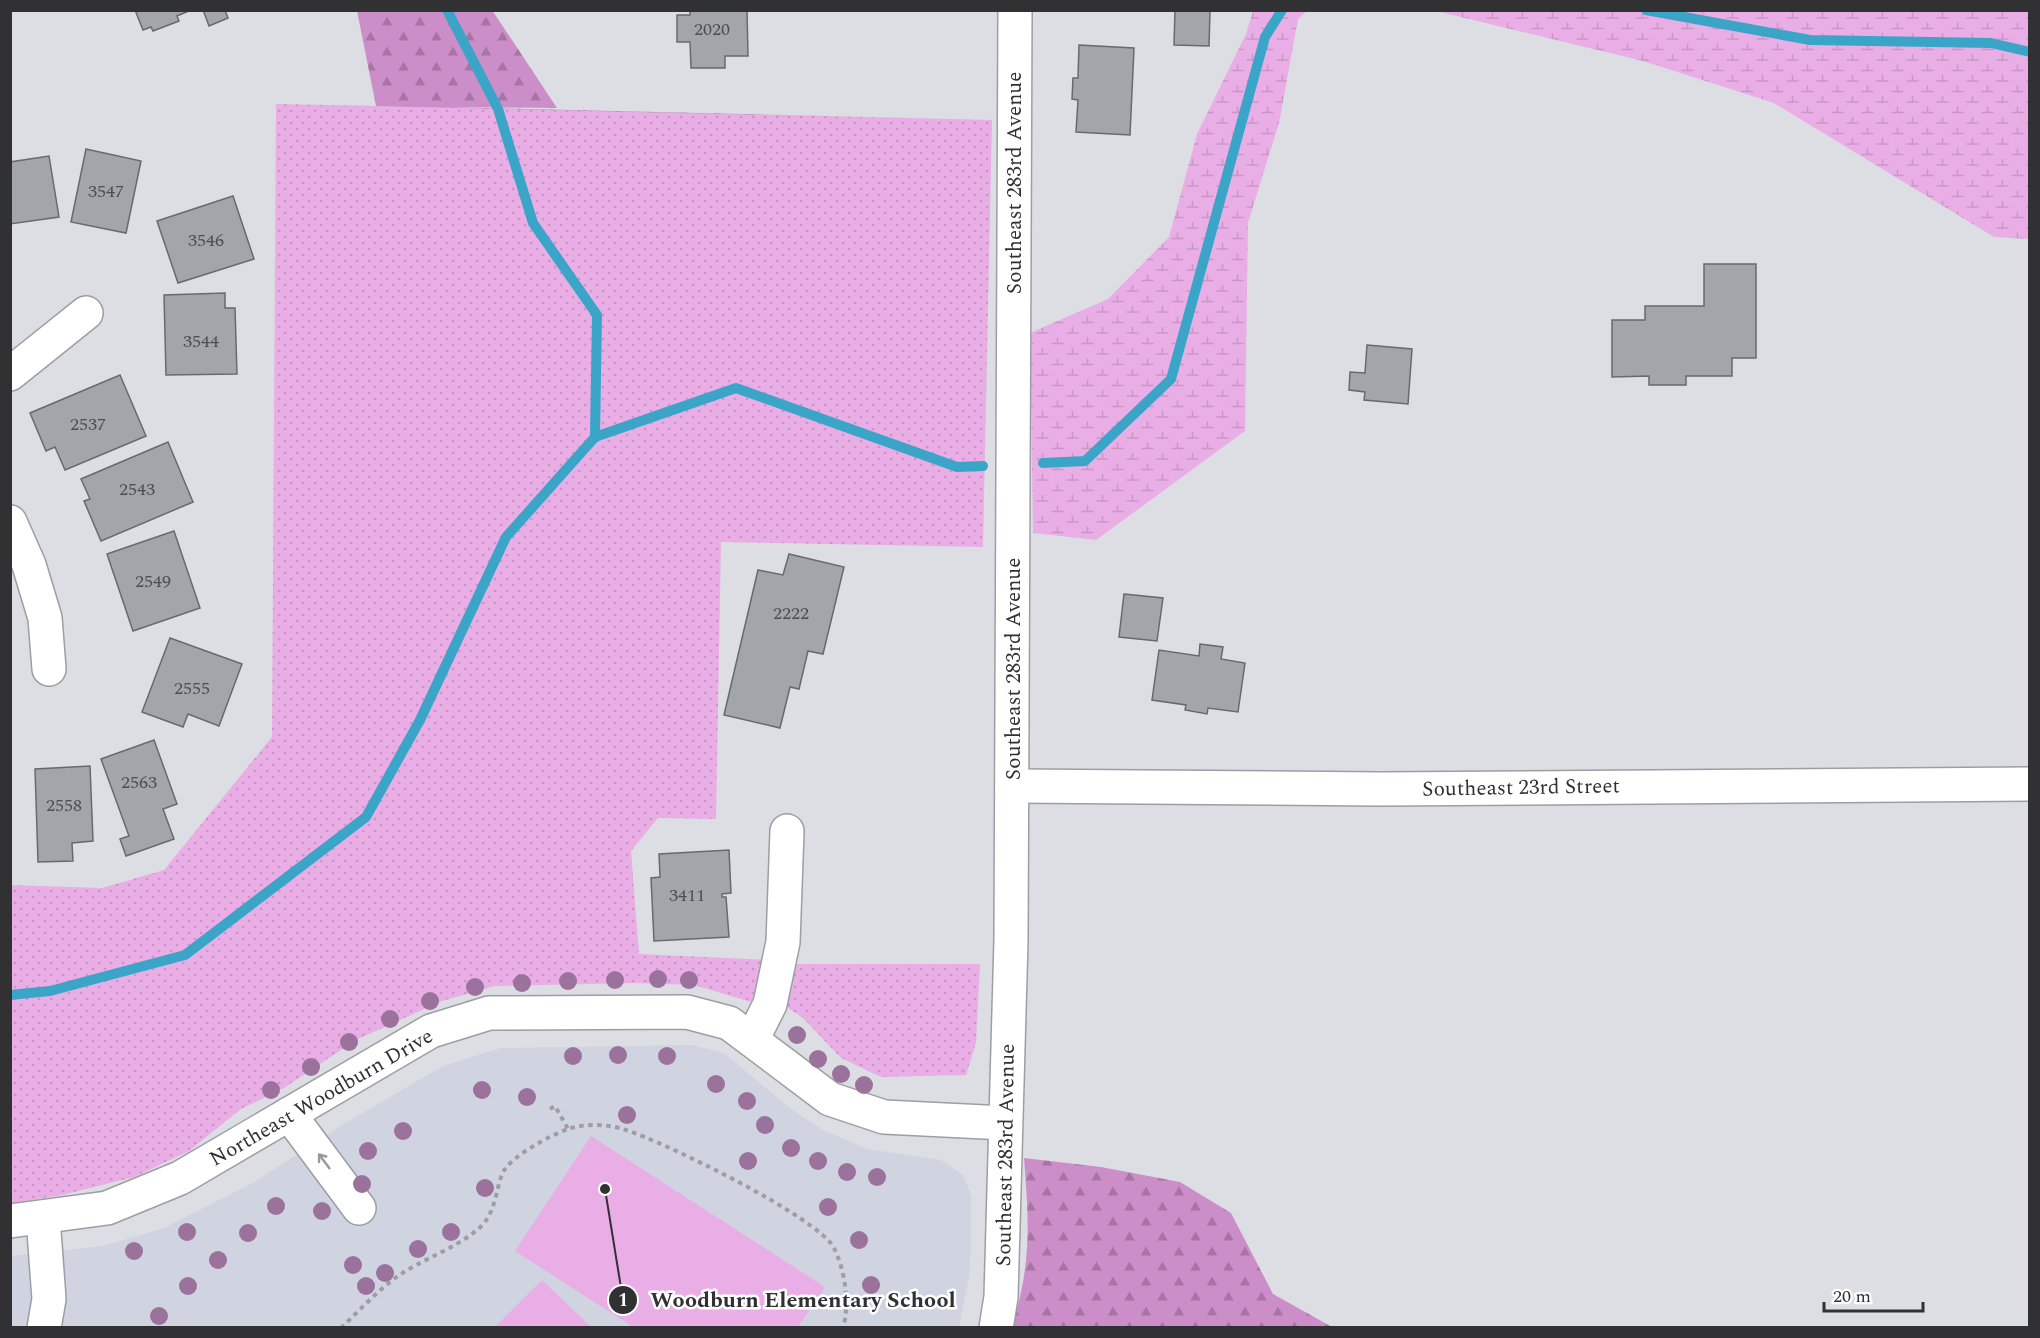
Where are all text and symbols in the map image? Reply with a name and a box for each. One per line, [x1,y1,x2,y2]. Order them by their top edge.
house number: 2020 [694,16,730,43]
street label: Southeast 283rd Avenue [999,72,1031,294]
house number: 3547 [88,178,124,205]
house number: 3546 [188,227,224,254]
house number: 3544 [183,328,219,355]
house number: 2537 [70,411,106,438]
house number: 2543 [119,476,155,503]
street label: Southeast 283rd Avenue [998,558,1030,780]
house number: 2549 [135,568,171,595]
house number: 2222 [773,600,809,627]
house number: 2555 [174,675,210,702]
house number: 2563 [121,769,157,796]
street label: Southeast 23rd Street [1422,770,1620,806]
house number: 2558 [46,792,82,819]
house number: 3411 [669,882,705,909]
street label: Northeast Woodburn Drive [204,1021,439,1175]
street label: Southeast 283rd Avenue [988,1043,1024,1267]
one-way arrow [318,1154,330,1170]
scale bar [1824,1275,1923,1313]
callout: Woodburn Elementary School [608,1280,967,1320]
text: 20 m [1833,1283,1871,1310]
text: Woodburn Elementary School [650,1284,956,1317]
text: 1 [618,1287,628,1314]

